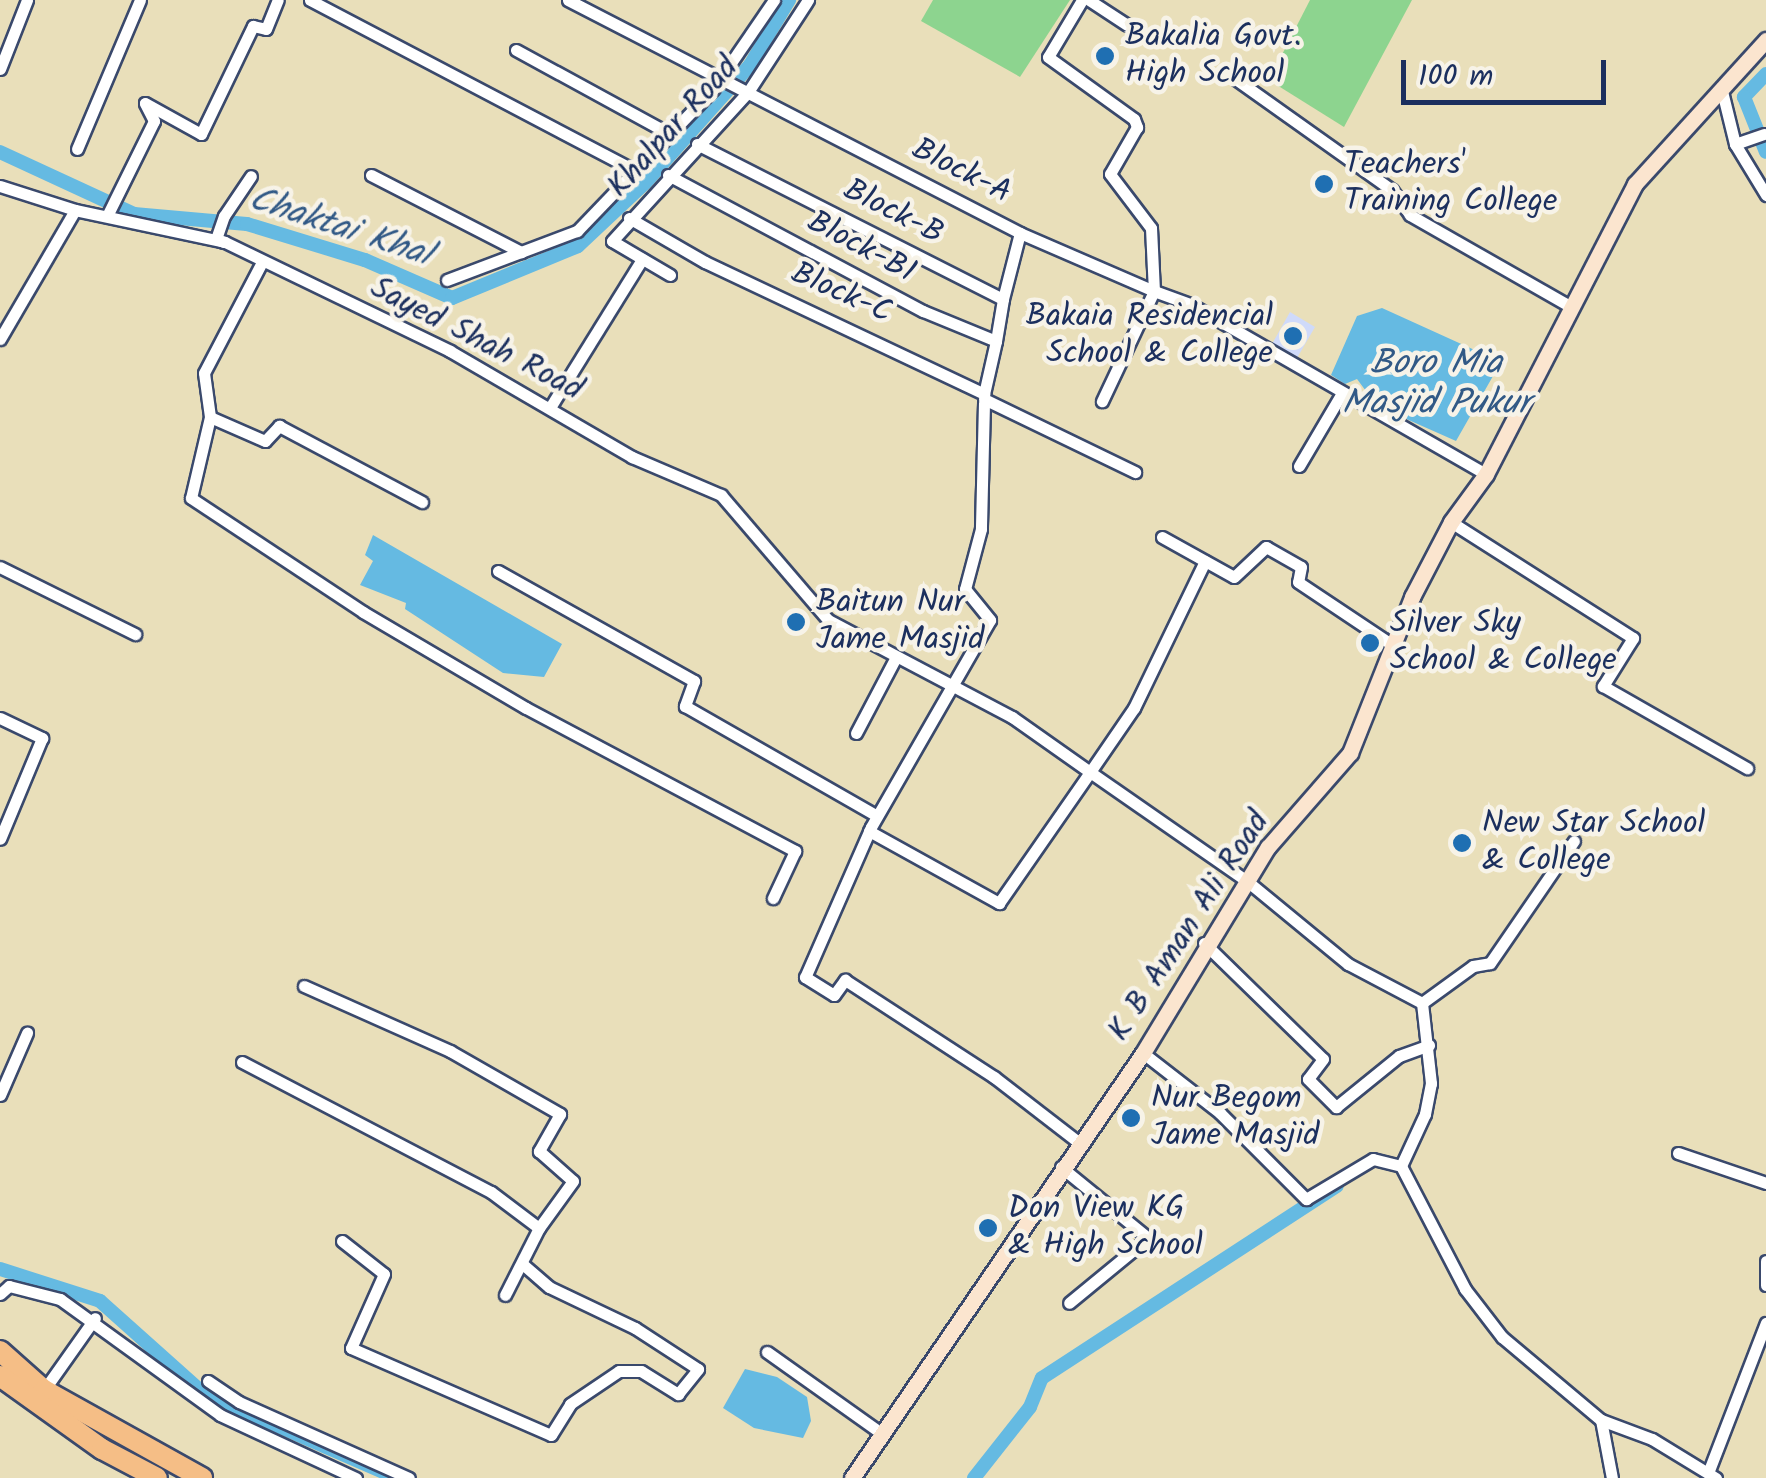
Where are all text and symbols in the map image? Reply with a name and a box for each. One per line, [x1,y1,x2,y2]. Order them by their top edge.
place label: Bakalia Govt. High School [1125,19,1301,94]
scale bar [1406,40,1611,102]
marker: Bakalia Govt. High School [1094,45,1116,67]
street label: Khalpar Road [601,49,747,207]
text: 100 m [1418,53,1493,101]
street label: Block-A [905,131,1017,213]
place label: Teachers' Training College [1344,147,1557,222]
street label: Block-B [837,172,949,254]
marker: Teachers' Training College [1313,173,1335,195]
water label: Chaktai Khal [243,179,437,277]
street label: Block-B1 [800,204,922,292]
street label: Block-C [785,255,897,333]
street label: Sayed Shah Road [363,270,589,410]
place label: Bakaia Residencial School & College [1026,299,1273,374]
marker: Bakaia Residencial School & College [1282,325,1304,347]
water label: Boro Mia Masjid Pukur [1342,343,1530,425]
place label: Baitun Nur Jame Masjid [816,585,984,660]
place label: Silver Sky School & College [1390,606,1617,681]
marker: Baitun Nur Jame Masjid [785,611,807,633]
marker: Silver Sky School & College [1359,632,1381,654]
street label: K B Aman Ali Road [1101,805,1279,1049]
place label: New Star School & College [1482,806,1705,881]
marker: New Star School & College [1451,832,1473,854]
place label: Nur Begom Jame Masjid [1151,1081,1319,1156]
marker: Nur Begom Jame Masjid [1120,1107,1142,1129]
place label: Don View KG & High School [1008,1191,1203,1266]
marker: Don View KG & High School [977,1217,999,1239]

